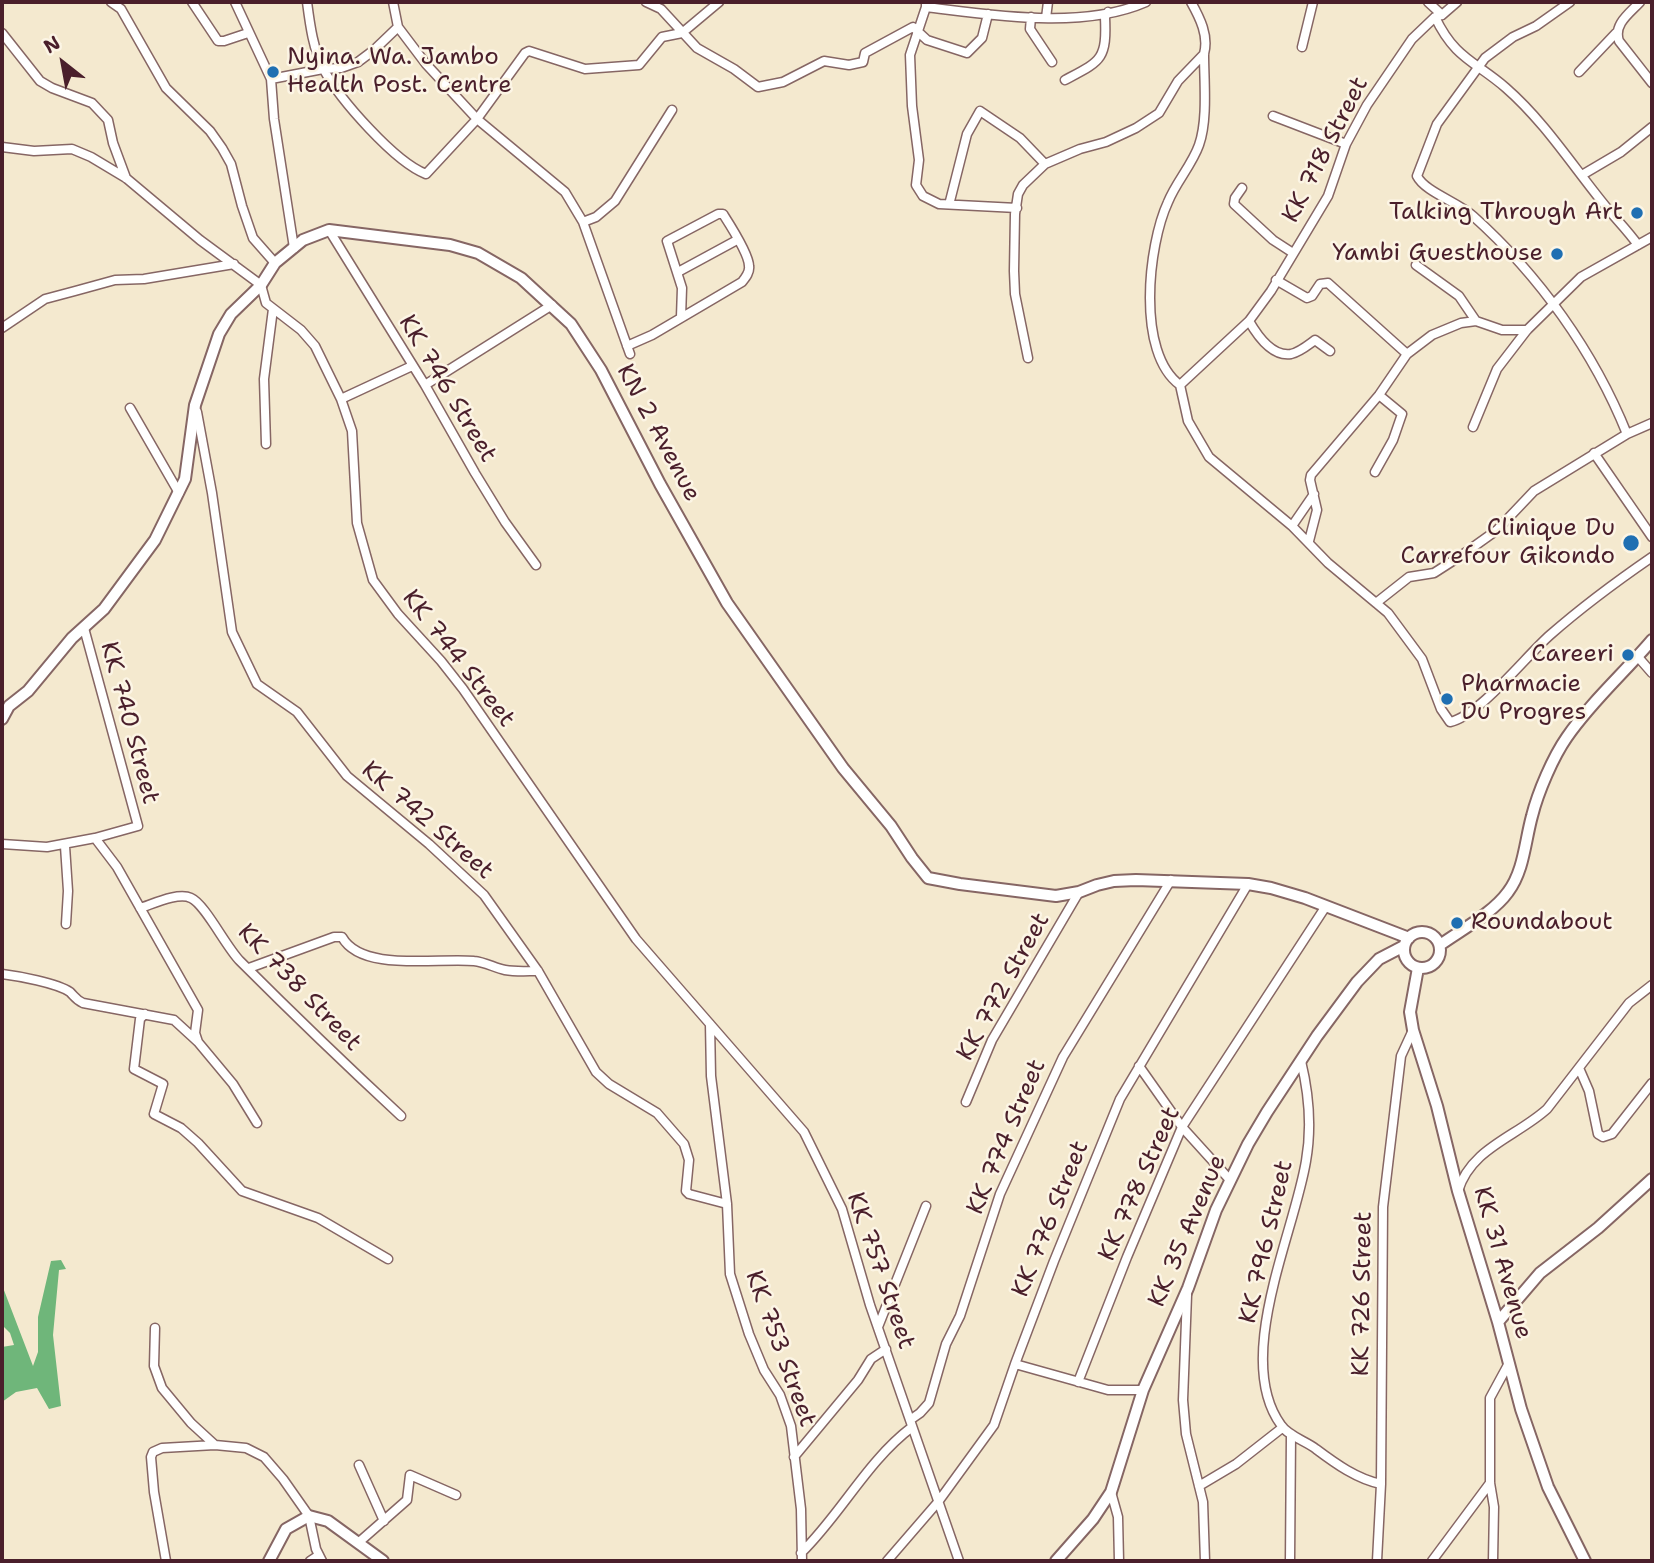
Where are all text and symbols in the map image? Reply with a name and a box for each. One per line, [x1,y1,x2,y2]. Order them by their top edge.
north arrow [28,28,98,98]
text: N [39,30,65,59]
place label: Nyina. Wa. Jambo Health Post. Centre [287,44,512,100]
marker: Nyina. Wa. Jambo Health Post. Centre [265,64,281,80]
street label: KK 718 Street [1277,72,1375,228]
place label: Talking Through Art [1389,199,1623,227]
marker: Talking Through Art [1629,205,1645,221]
place label: Yambi Guesthouse [1332,240,1543,268]
marker: Yambi Guesthouse [1549,246,1565,262]
street label: KK 746 Street [392,310,502,468]
street label: KN 2 Avenue [610,359,706,507]
place label: Clinique Du Carrefour Gikondo [1401,515,1615,571]
marker: Clinique Du Carrefour Gikondo [1621,533,1641,553]
street label: KK 744 Street [395,585,521,733]
street label: KK 740 Street [94,639,164,807]
place label: Careeri [1531,641,1614,669]
marker: Careeri [1620,647,1636,663]
place label: Pharmacie Du Progres [1461,671,1586,727]
marker: Pharmacie Du Progres [1439,691,1455,707]
street label: KK 742 Street [355,756,499,886]
street label: KK 772 Street [951,908,1057,1066]
place label: Roundabout [1471,909,1613,937]
marker: Roundabout [1449,915,1465,931]
street label: KK 738 Street [231,918,367,1058]
street label: KK 774 Street [961,1055,1053,1219]
street label: KK 778 Street [1093,1102,1187,1266]
street label: KK 776 Street [1007,1137,1095,1301]
street label: KK 35 Avenue [1143,1151,1233,1311]
street label: KK 796 Street [1234,1158,1300,1326]
street label: KK 31 Avenue [1466,1183,1538,1343]
street label: KK 757 Street [840,1189,920,1353]
street label: KK 726 Street [1347,1211,1379,1377]
street label: KK 753 Street [738,1267,822,1431]

